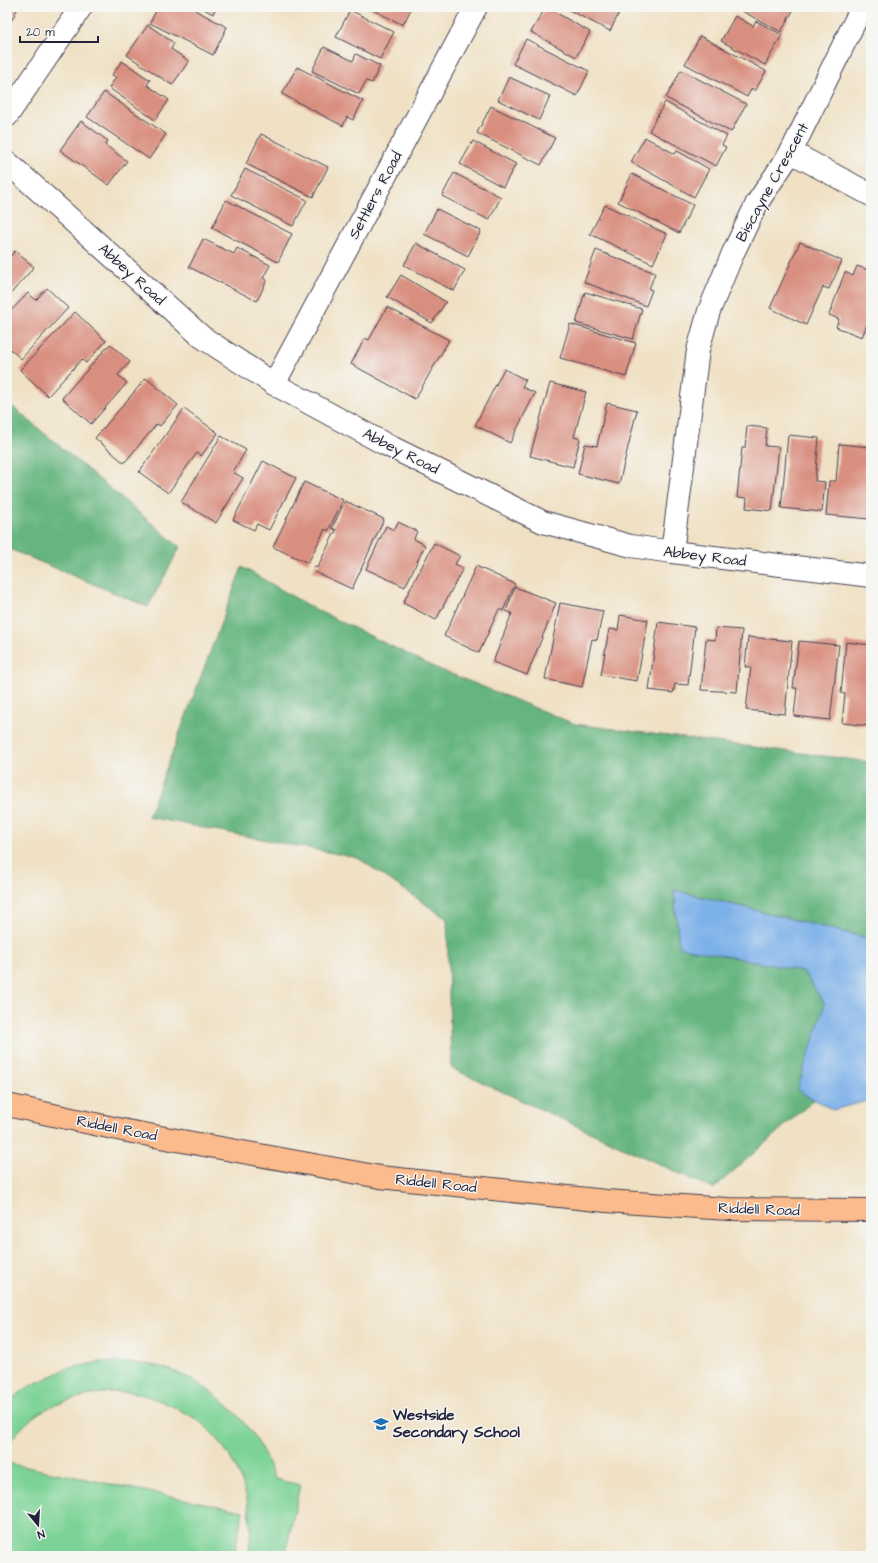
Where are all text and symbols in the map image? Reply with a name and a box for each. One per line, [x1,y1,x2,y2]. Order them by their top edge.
scale bar [20,18,98,44]
text: 20 m [26,24,55,41]
street label: Biscayne Crescent [731,119,815,246]
street label: Settlers Road [343,147,408,243]
street label: Abbey Road [93,239,170,311]
street label: Abbey Road [358,423,443,481]
street label: Abbey Road [662,541,748,573]
street label: Riddell Road [75,1110,159,1147]
street label: Riddell Road [394,1169,478,1198]
street label: Riddell Road [718,1198,800,1221]
place label: Westside Secondary School [392,1405,520,1444]
school or university icon: Westside Secondary School [372,1415,390,1433]
north arrow [18,1505,58,1545]
text: N [35,1526,47,1542]

